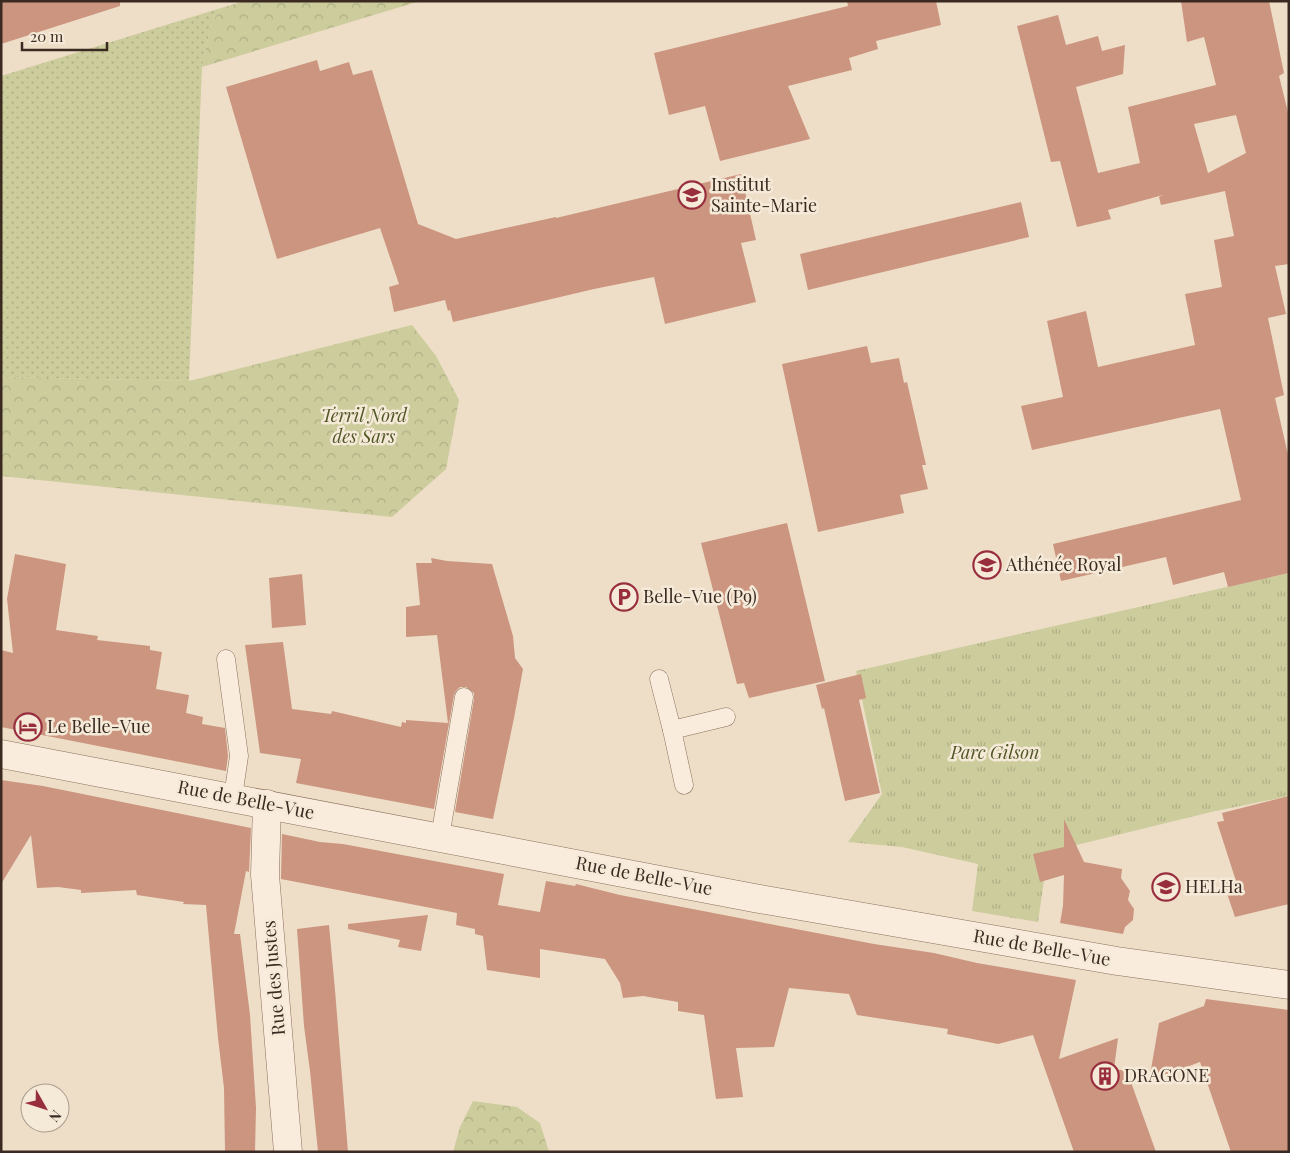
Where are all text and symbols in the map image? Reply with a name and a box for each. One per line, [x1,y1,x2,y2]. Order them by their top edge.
scale bar [22,20,108,52]
text: 20 m [30,26,64,46]
place label: Institut Sainte-Marie [711,172,817,217]
school or university icon: Institut Sainte-Marie [677,180,707,210]
park label: Terril Nord des Sars [321,403,408,448]
school or university icon: Athénée Royal [972,550,1002,580]
place label: Athénée Royal [1005,552,1121,576]
parking icon: Belle-Vue (P9) [609,582,639,612]
place label: Belle-Vue (P9) [643,584,757,608]
hotel icon: Le Belle-Vue [13,712,43,742]
place label: Le Belle-Vue [47,714,150,738]
park label: Parc Gilson [950,740,1040,764]
street label: Rue de Belle-Vue [176,774,317,824]
street label: Rue de Belle-Vue [574,850,715,900]
school or university icon: HELHa [1151,872,1181,902]
place label: HELHa [1185,874,1243,898]
street label: Rue des Justes [256,920,290,1037]
street label: Rue de Belle-Vue [972,923,1113,971]
building icon: DRAGONE [1090,1061,1120,1091]
place label: DRAGONE [1124,1063,1209,1087]
north arrow [20,1083,70,1133]
text: N [45,1107,66,1126]

